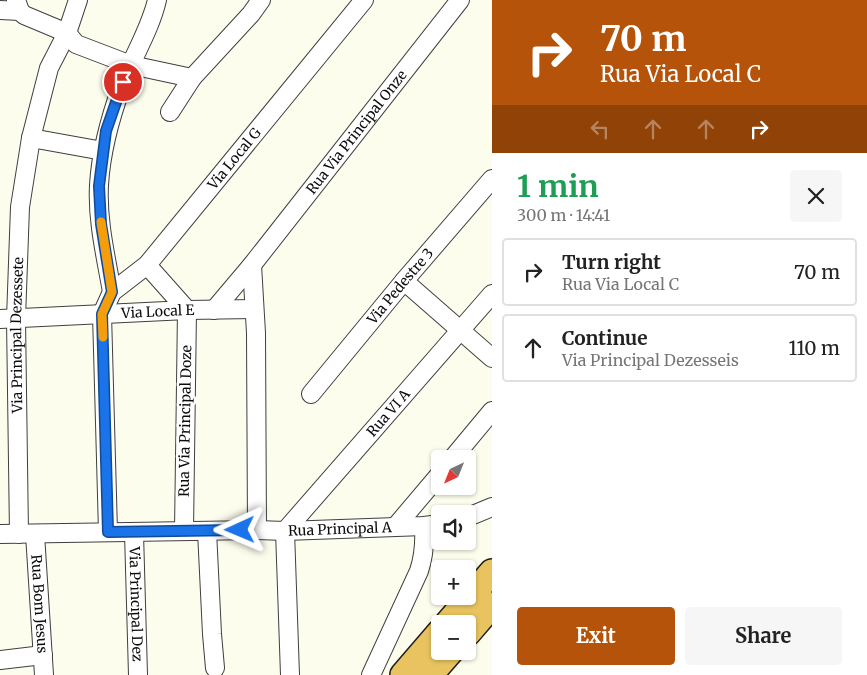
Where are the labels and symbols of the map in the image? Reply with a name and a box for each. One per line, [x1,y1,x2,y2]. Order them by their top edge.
pin [102,61,144,103]
street label: Rua Via Principal Onze [302,66,411,198]
street label: Via Local G [203,124,265,194]
street label: Via Pedestre 3 [363,244,437,329]
street label: Via Principal Dezessete [7,257,27,414]
street label: Via Local E [120,301,195,322]
street label: Rua Via Principal Doze [175,345,195,497]
street label: Rua VI A [363,385,414,440]
north arrow [431,450,476,495]
position arrow [213,503,265,555]
street label: Rua Principal A [288,518,392,540]
street label: Via Principal Dez [125,545,147,662]
street label: Rua Bom Jesus [27,554,52,654]

